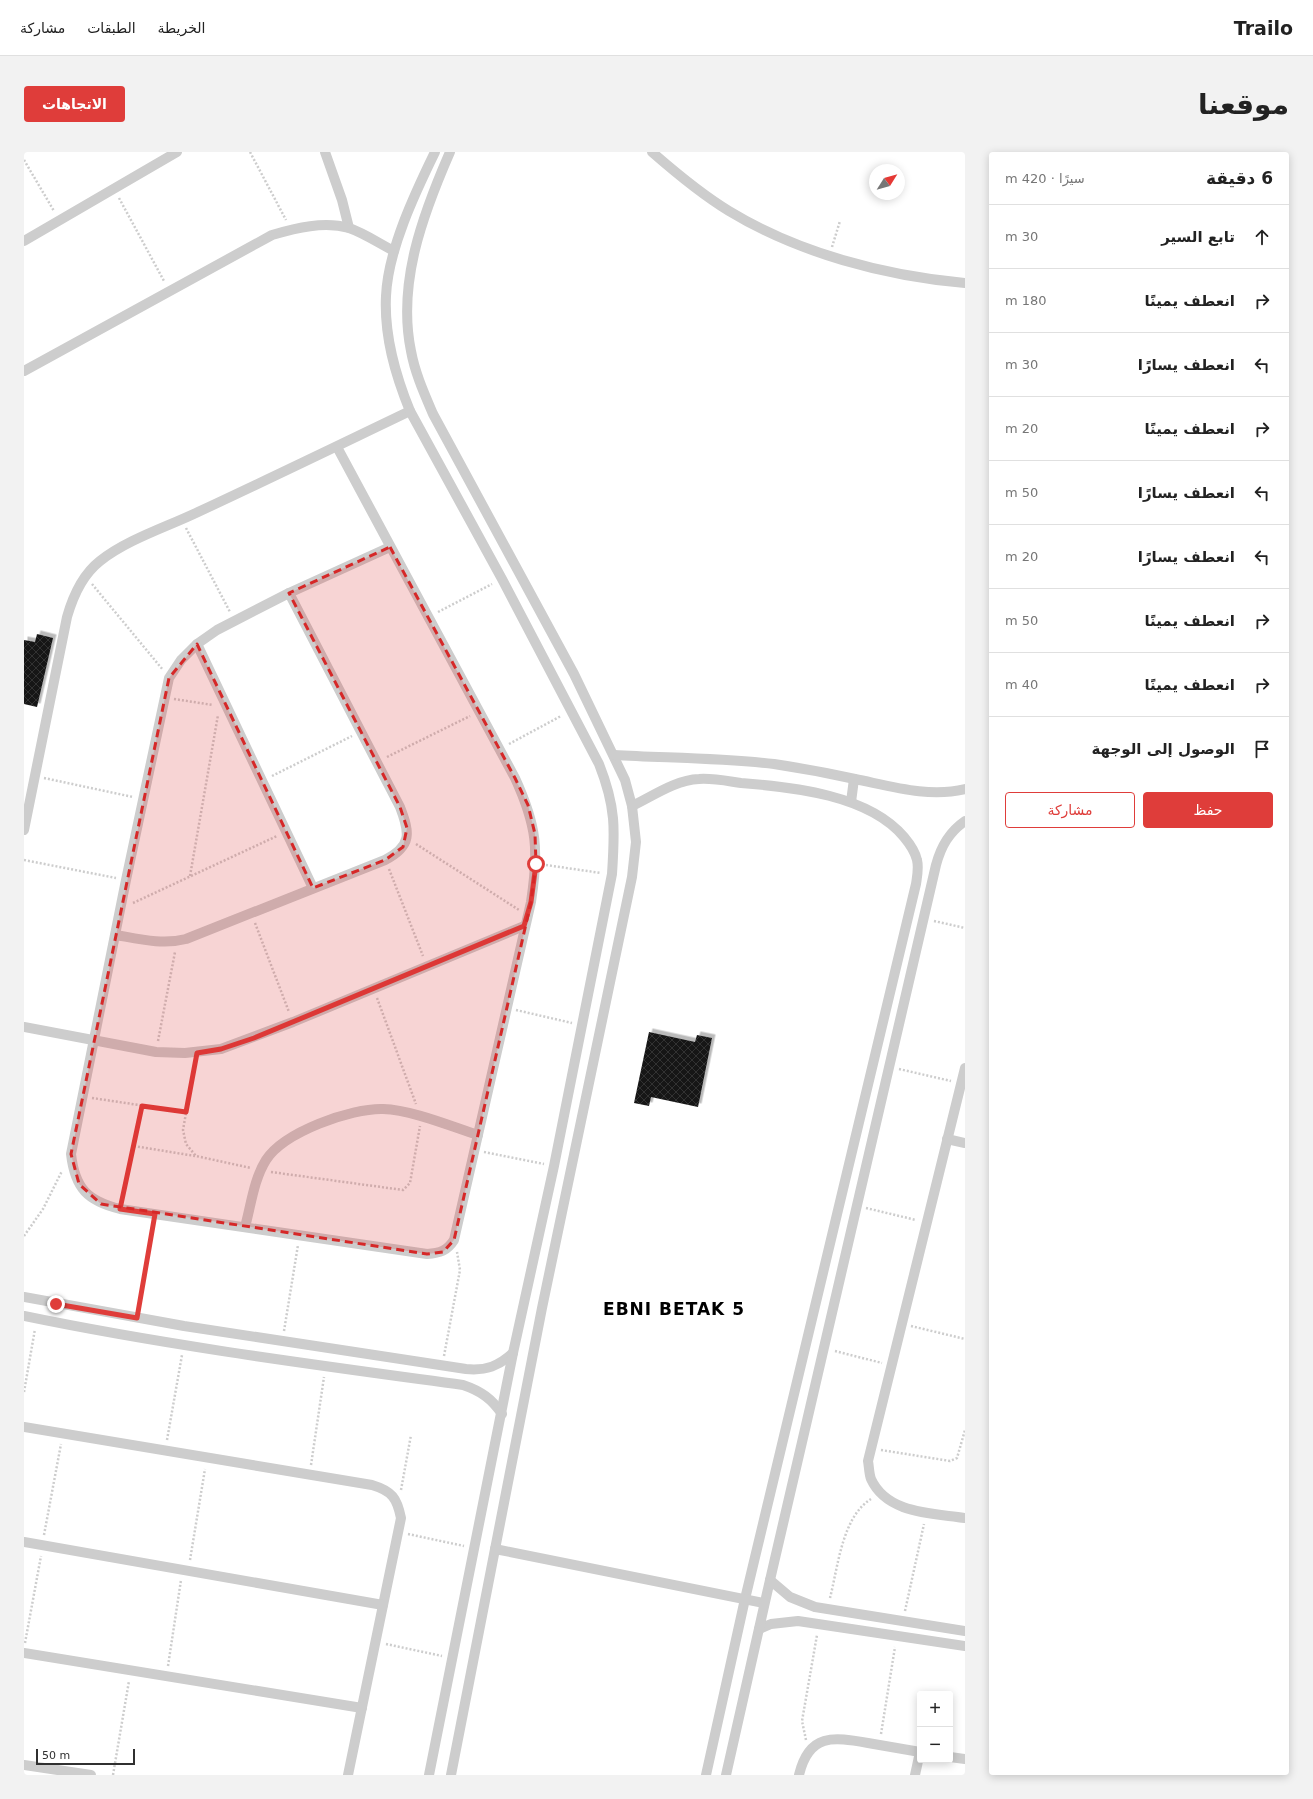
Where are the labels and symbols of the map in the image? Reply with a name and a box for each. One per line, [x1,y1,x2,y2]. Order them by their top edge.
north arrow [869,164,905,200]
route start [527,855,545,873]
route end [47,1295,65,1313]
district label: EBNI BETAK 5 [603,1299,745,1319]
scale bar [36,1747,135,1766]

